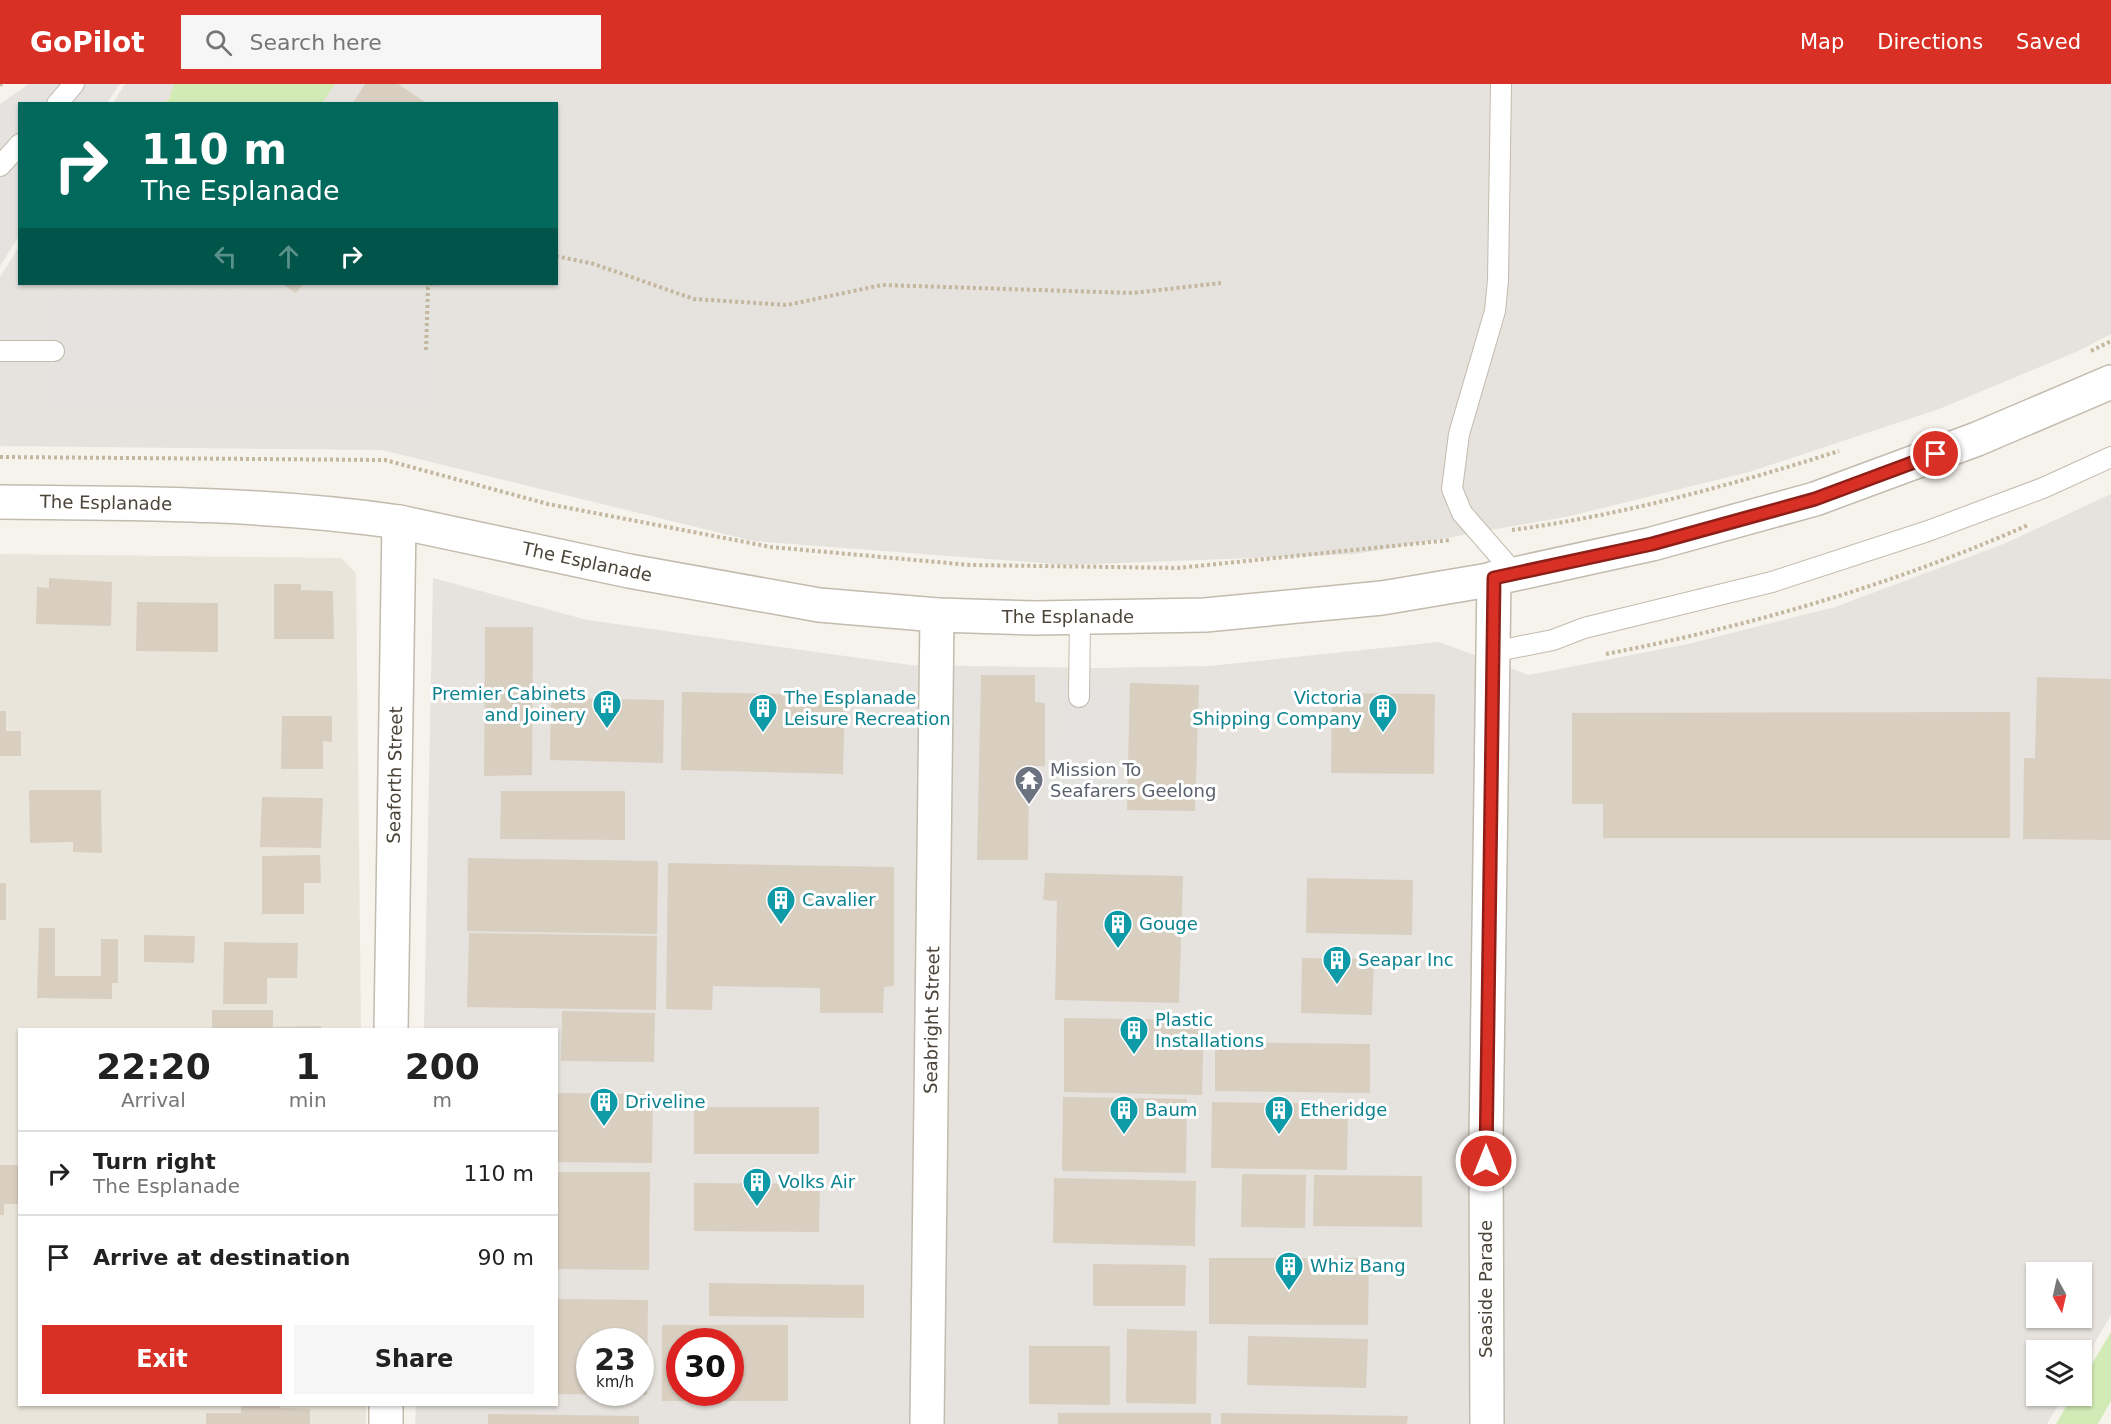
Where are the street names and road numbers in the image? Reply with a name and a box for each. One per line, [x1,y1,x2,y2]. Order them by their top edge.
street label: The Esplanade [39,491,172,514]
street label: The Esplanade [519,537,654,586]
street label: The Esplanade [1001,606,1134,627]
street label: Seaforth Street [383,706,406,844]
street label: Seabright Street [920,946,943,1094]
street label: Seaside Parade [1475,1220,1496,1358]

